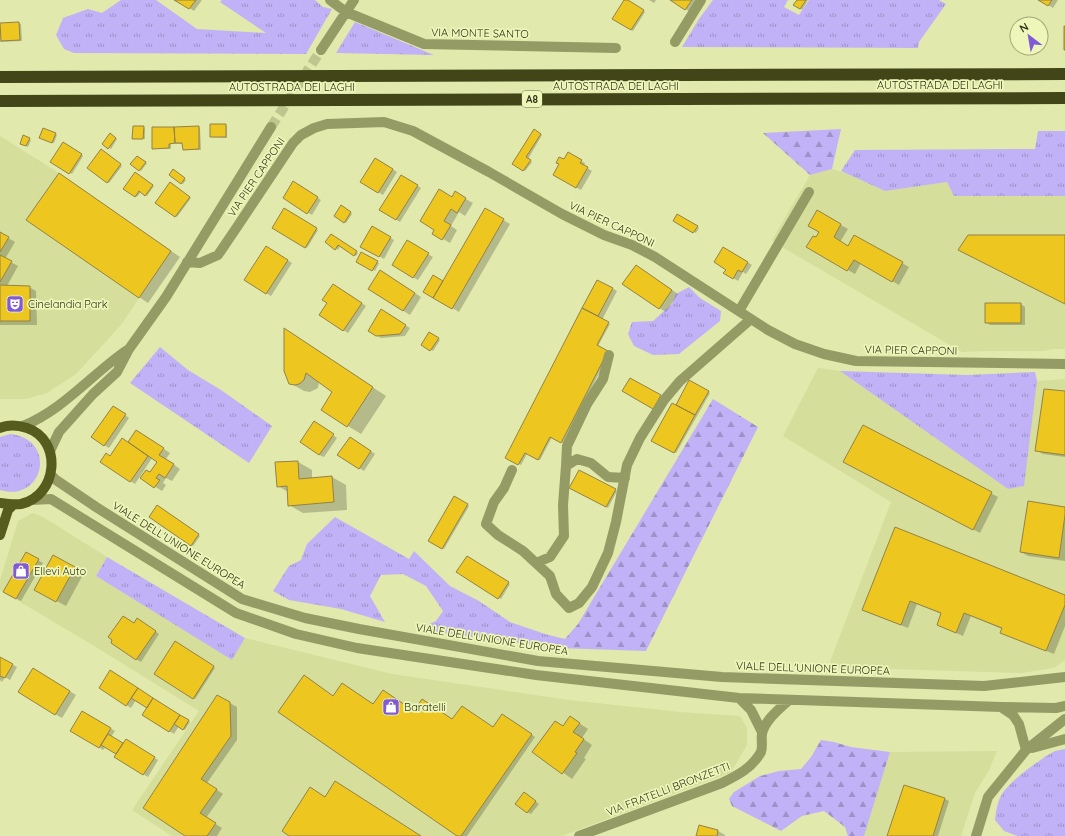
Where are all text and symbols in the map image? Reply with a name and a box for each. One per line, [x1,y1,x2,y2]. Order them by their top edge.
north arrow [1009,16,1049,56]
text: N [1017,19,1031,36]
street label: VIA MONTE SANTO [431,25,529,41]
street label: AUTOSTRADA DEI LAGHI [877,78,1003,92]
street label: AUTOSTRADA DEI LAGHI [553,79,679,93]
street label: AUTOSTRADA DEI LAGHI [229,80,355,94]
road number: A8 [522,91,542,107]
street label: VIA PIER CAPPONI [224,135,288,219]
street label: VIA PIER CAPPONI [567,198,657,250]
theatre icon: Cinelandia Park [5,294,25,314]
place label: Cinelandia Park [28,297,108,311]
street label: VIA PIER CAPPONI [865,342,957,358]
street label: VIALE DELL'UNIONE EUROPEA [110,498,248,592]
shop icon: Ellevi Auto [11,561,31,581]
place label: Ellevi Auto [34,564,86,578]
street label: VIALE DELL'UNIONE EUROPEA [415,620,569,658]
street label: VIALE DELL'UNIONE EUROPEA [736,658,890,678]
shop icon: Baratelli [381,697,401,717]
place label: Baratelli [404,700,446,714]
street label: VIA FRATELLI BRONZETTI [604,759,732,819]

